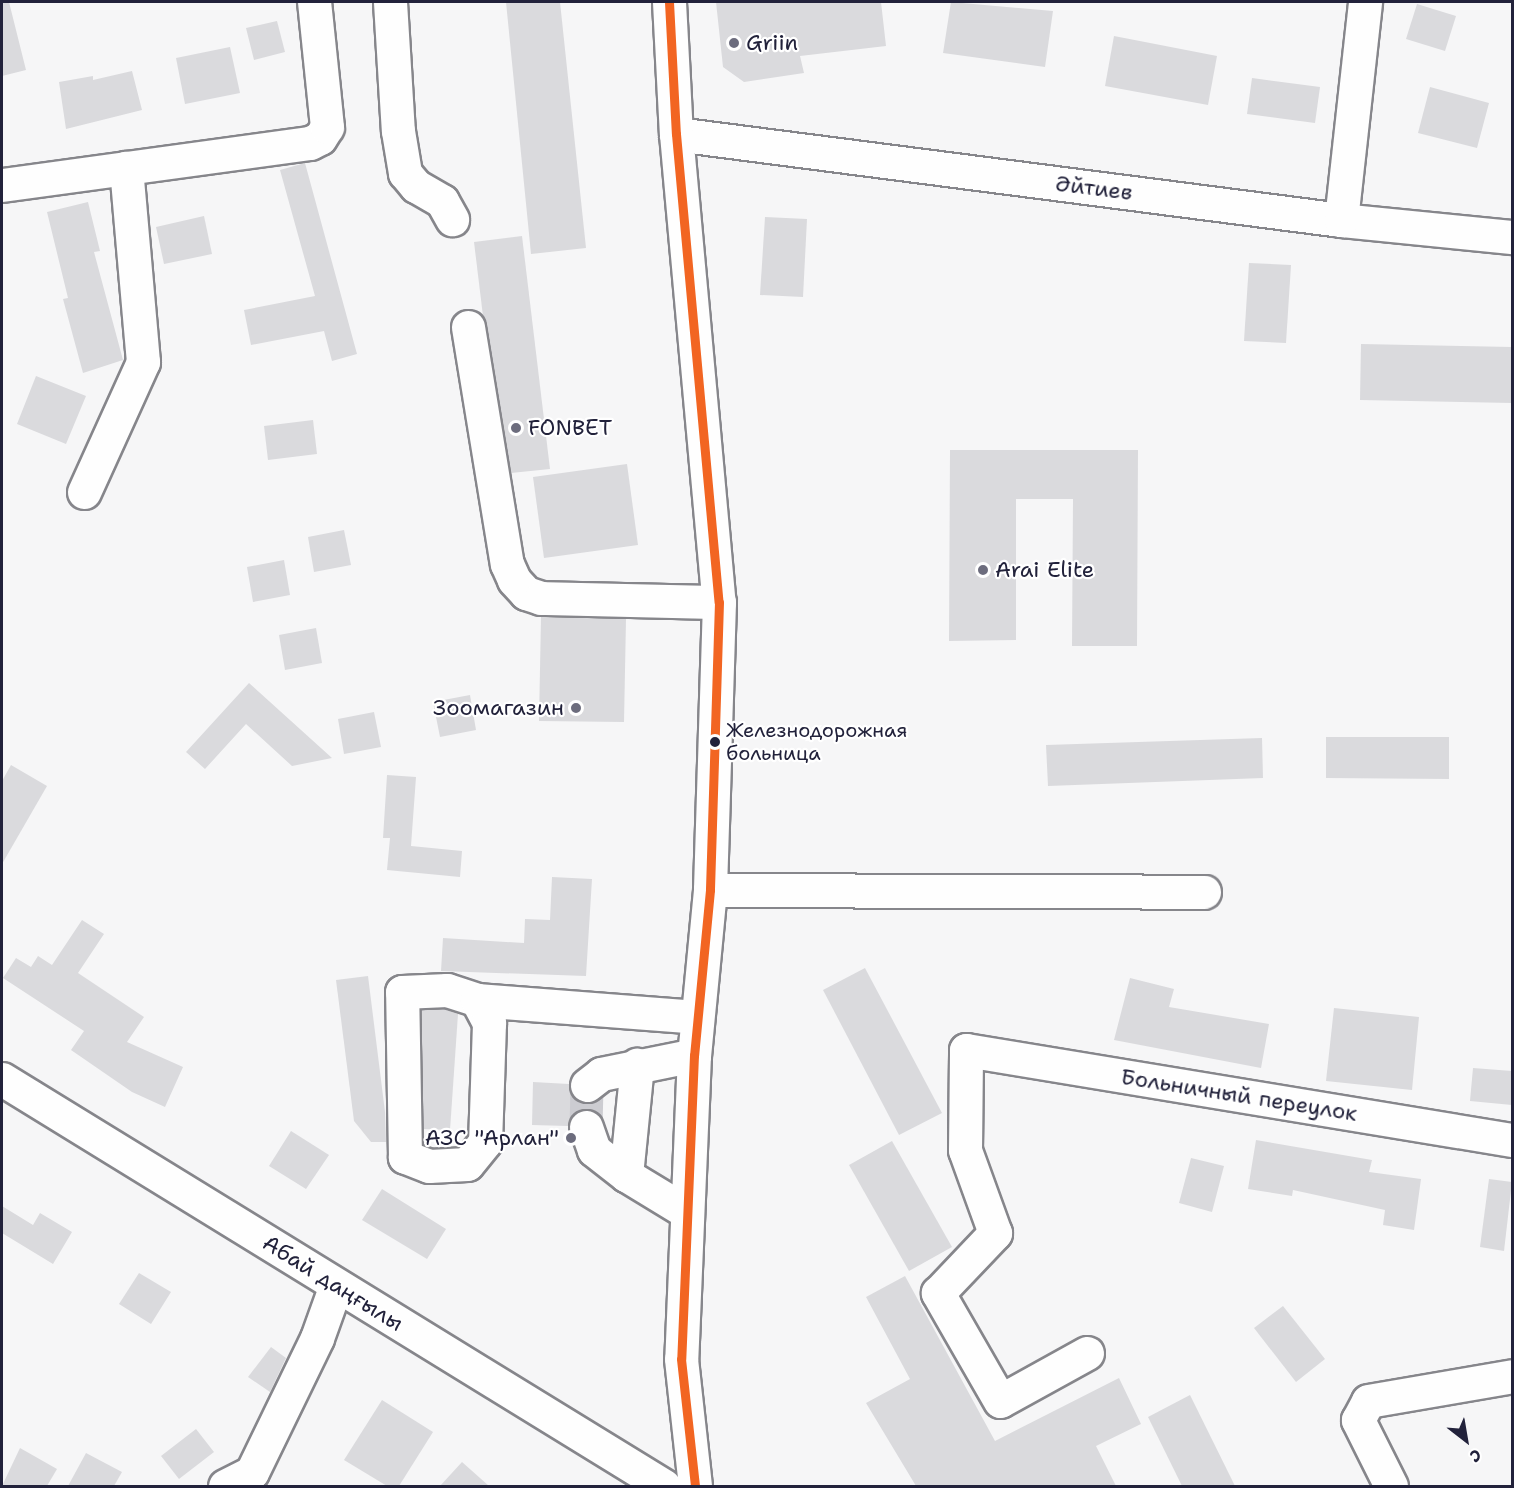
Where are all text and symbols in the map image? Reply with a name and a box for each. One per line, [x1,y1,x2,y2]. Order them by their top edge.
place label: Griin [746,30,798,56]
marker: Griin [727,36,741,50]
street label: Әйтиев [1054,170,1134,206]
place label: FONBET [528,415,612,441]
marker: FONBET [509,421,523,435]
place label: Arai Elite [995,557,1094,583]
marker: Arai Elite [976,563,990,577]
place label: Зоомагазин [433,695,564,721]
marker: Зоомагазин [569,701,583,715]
place label: Железнодорожная больница [726,718,907,765]
marker: Железнодорожная больница [709,736,721,748]
street label: Больничный переулок [1119,1063,1359,1127]
place label: АЗС "Арлан" [425,1125,559,1151]
marker: АЗС "Арлан" [564,1131,578,1145]
street label: Абай даңғылы [258,1229,408,1337]
north arrow [1436,1410,1496,1470]
text: С [1466,1444,1485,1467]

